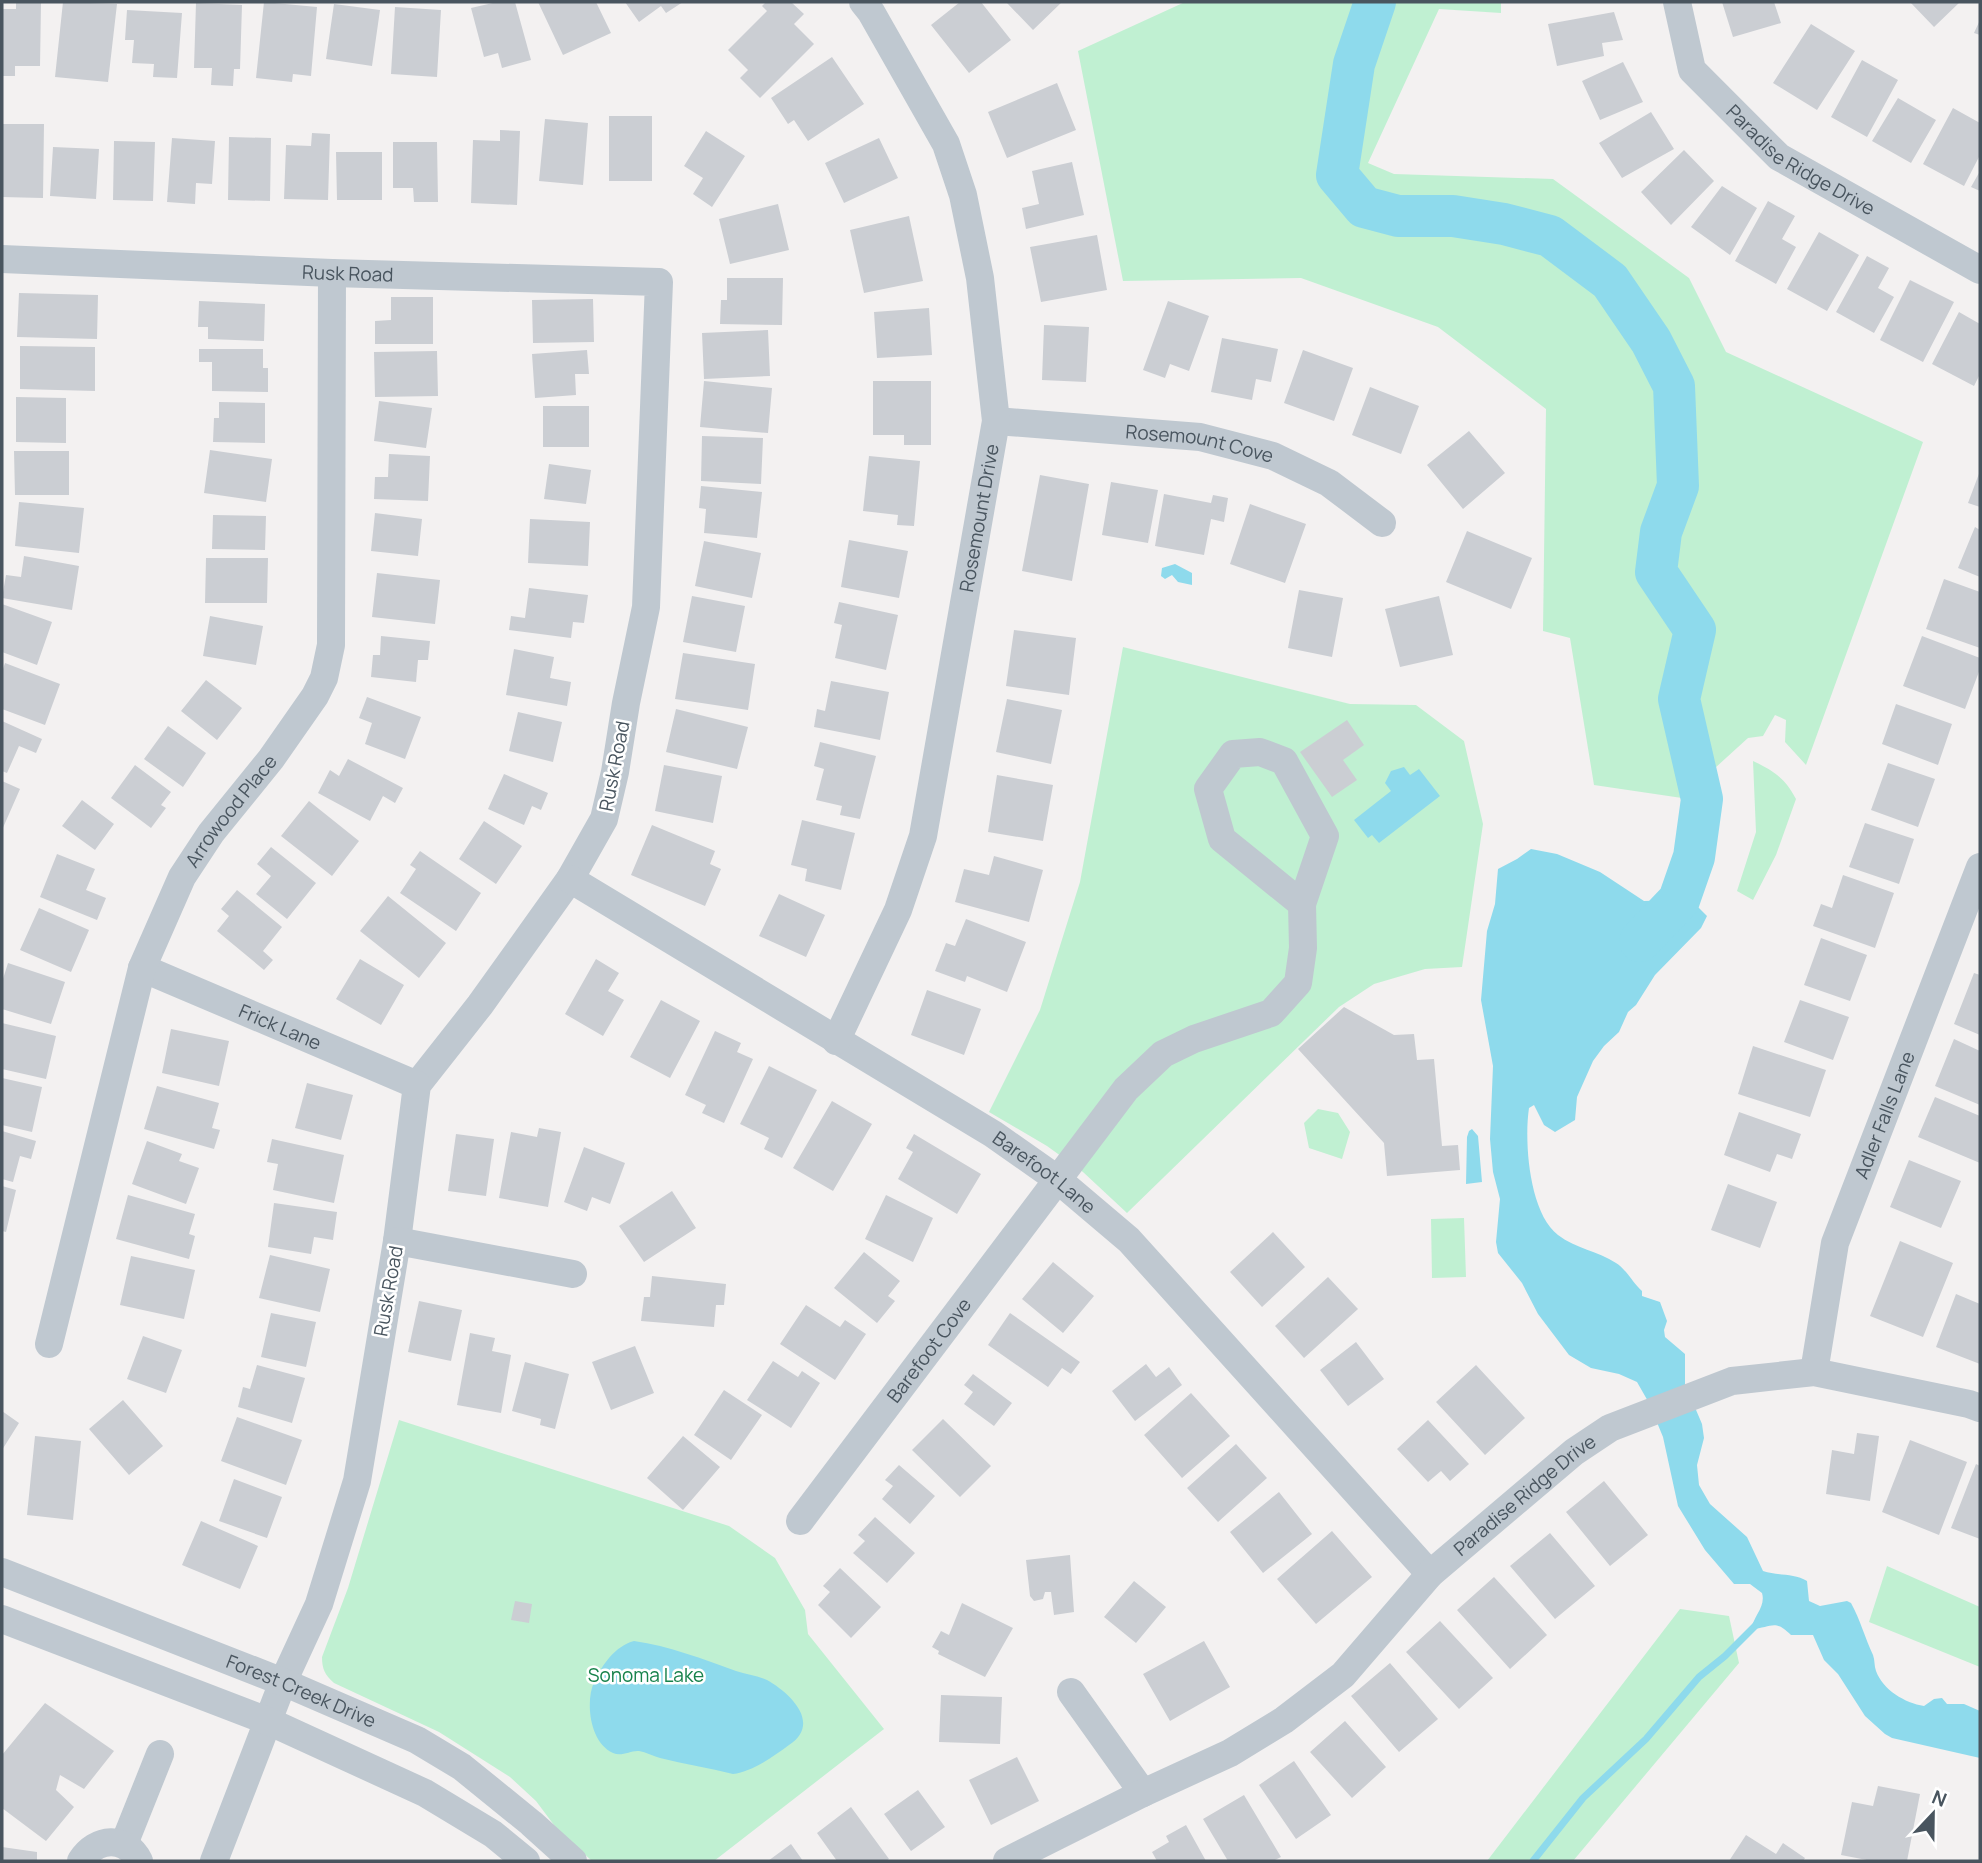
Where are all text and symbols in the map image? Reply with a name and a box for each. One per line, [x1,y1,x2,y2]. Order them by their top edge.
street label: Paradise Ridge Drive [1721,99,1880,221]
street label: Rusk Road [301,259,394,288]
street label: Rosemount Cove [1125,418,1276,469]
street label: Rosemount Drive [953,442,1005,594]
street label: Rusk Road [593,719,635,813]
street label: Arrowood Place [179,749,283,872]
street label: Frick Lane [235,998,325,1056]
street label: Adler Falls Lane [1848,1047,1921,1182]
street label: Barefoot Lane [988,1125,1101,1219]
street label: Rusk Road [367,1244,409,1338]
street label: Barefoot Cove [881,1292,977,1408]
street label: Paradise Ridge Drive [1448,1428,1601,1562]
street label: Forest Creek Drive [223,1648,380,1734]
park label: Sonoma Lake [588,1662,704,1688]
north arrow [1898,1779,1968,1849]
text: N [1928,1784,1951,1813]

